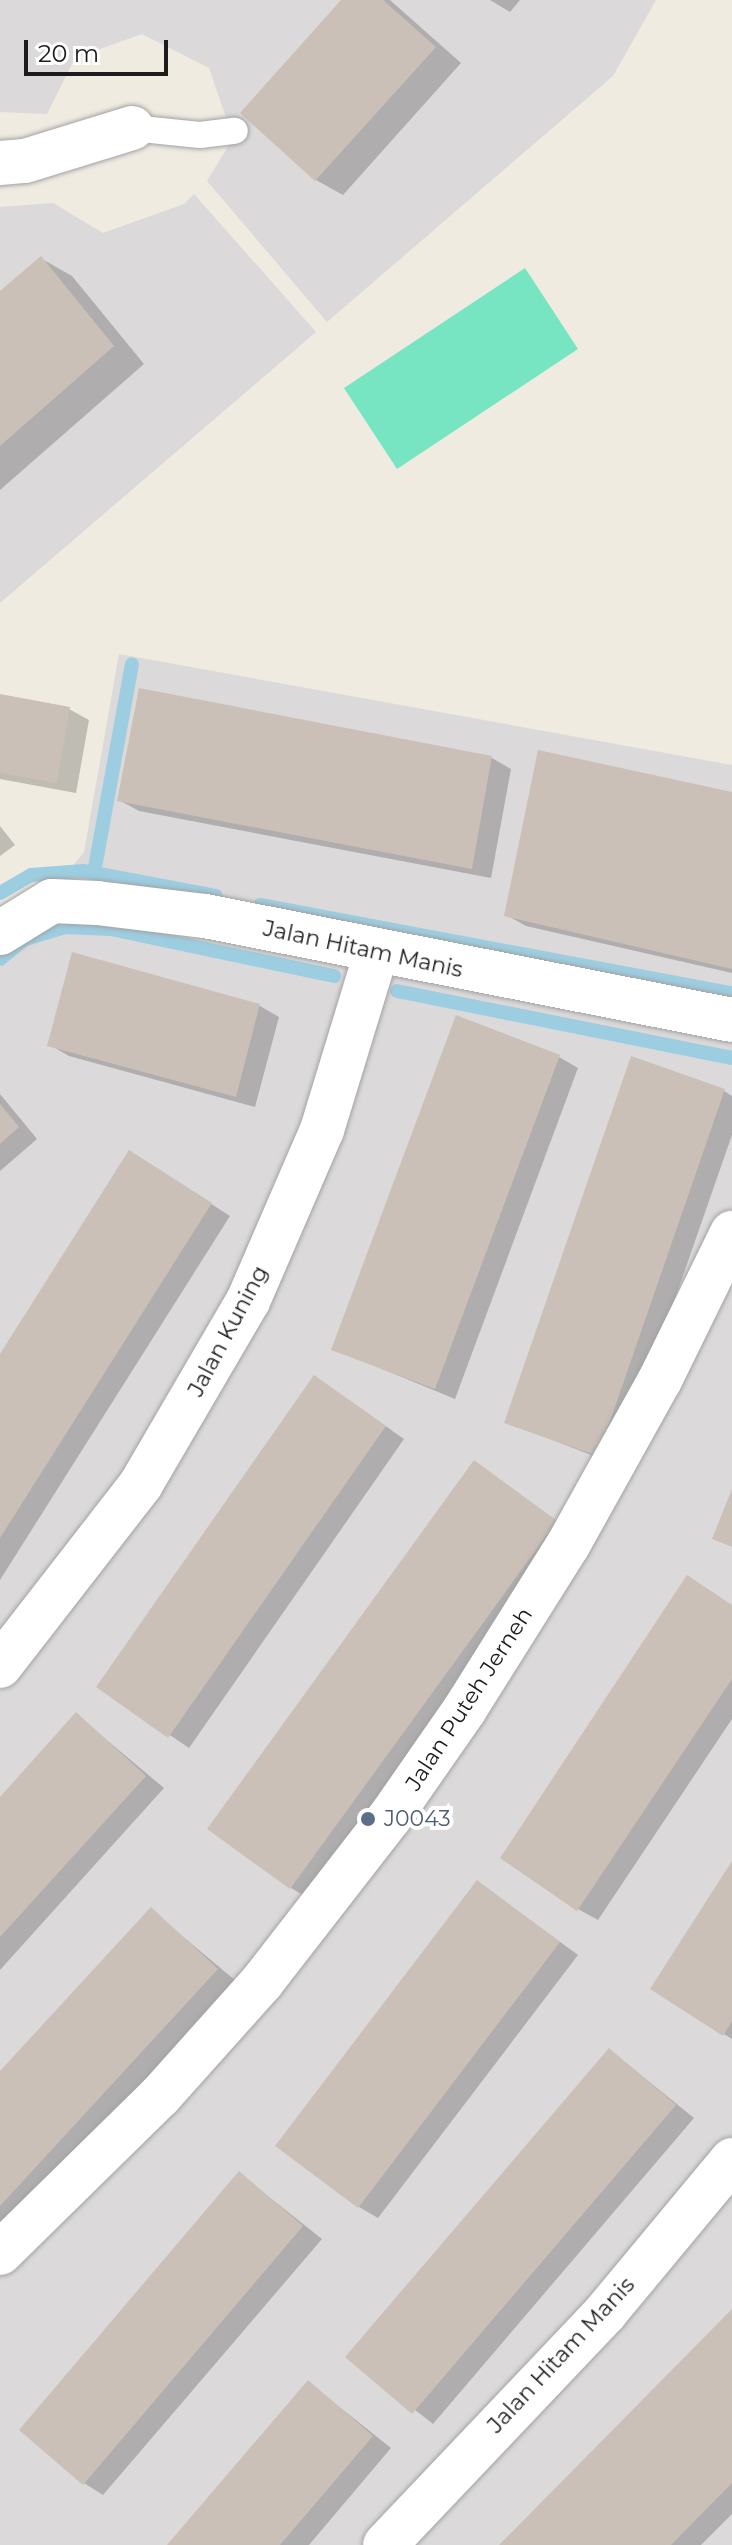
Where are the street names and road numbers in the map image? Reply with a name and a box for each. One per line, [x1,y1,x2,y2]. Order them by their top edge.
street label: Jalan Hitam Manis [261,915,465,983]
street label: Jalan Kuning [182,1261,274,1401]
street label: Jalan Puteh Jerneh [400,1603,538,1795]
street label: Jalan Hitam Manis [482,2272,640,2438]

